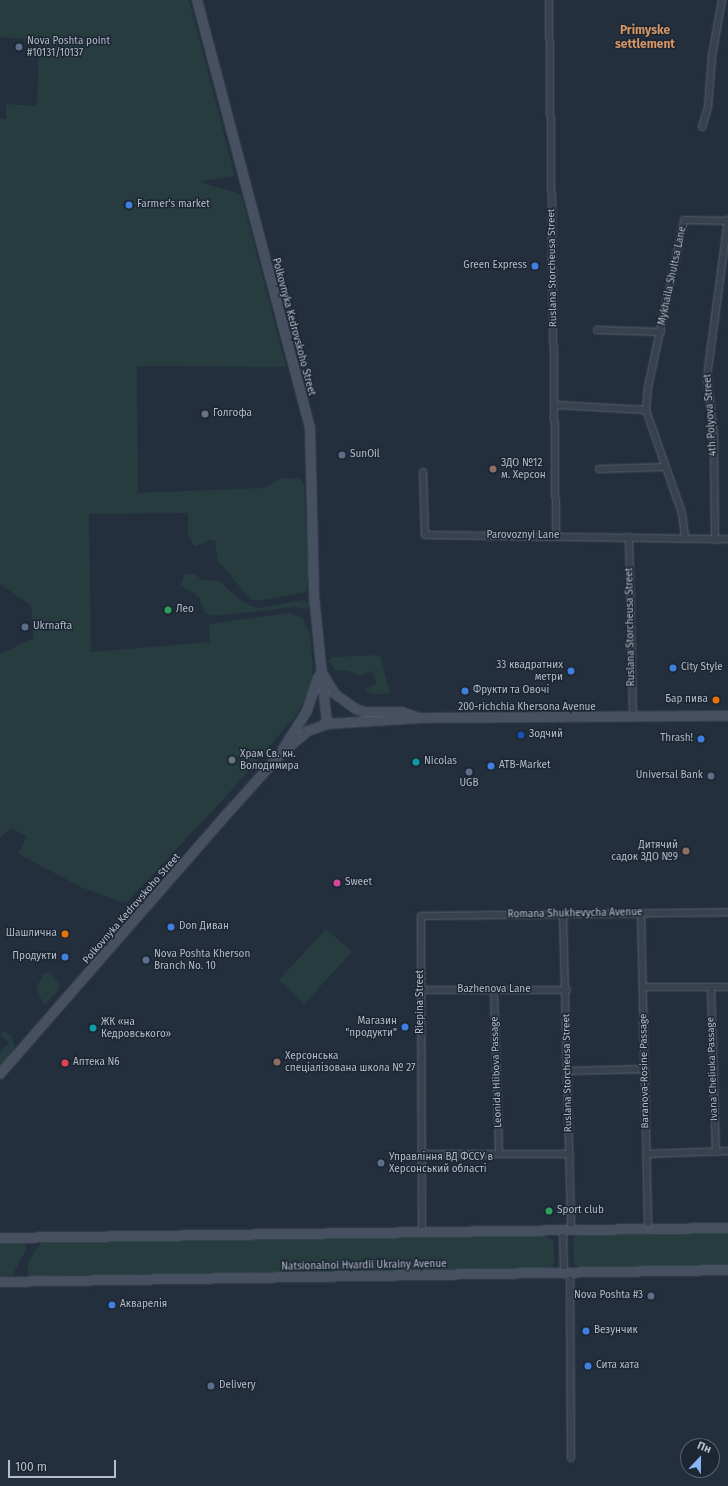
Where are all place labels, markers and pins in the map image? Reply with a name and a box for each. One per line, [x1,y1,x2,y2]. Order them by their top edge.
place label: Nova Poshta point #10131/10137 [27,35,110,58]
marker: Nova Poshta point #10131/10137 [14,42,24,52]
place label: Farmer's market [137,199,210,211]
marker: Farmer's market [124,200,134,210]
place label: Green Express [463,260,527,272]
marker: Green Express [530,261,540,271]
place label: Голгофа [213,408,252,420]
marker: Голгофа [200,409,210,419]
place label: SunOil [350,449,380,461]
marker: SunOil [337,450,347,460]
place label: ЗДО №12 м. Херсон [501,457,546,480]
marker: ЗДО №12 м. Херсон [488,464,498,474]
place label: Лео [176,604,194,616]
marker: Лео [163,605,173,615]
place label: Ukrnafta [33,621,72,633]
marker: Ukrnafta [20,622,30,632]
place label: 33 квадратних метри [496,659,563,682]
place label: City Style [681,662,723,674]
marker: City Style [668,663,678,673]
marker: 33 квадратних метри [566,666,576,676]
place label: Фрукти та Овочі [473,685,549,697]
marker: Фрукти та Овочі [460,686,470,696]
place label: Бар пива [665,694,708,706]
marker: Бар пива [711,695,721,705]
place label: Зодчий [529,729,563,741]
marker: Зодчий [516,730,526,740]
place label: Thrash! [660,733,693,745]
marker: Thrash! [696,734,706,744]
place label: Храм Св. кн. Володимира [240,748,299,772]
marker: Храм Св. кн. Володимира [227,755,237,765]
place label: Nicolas [424,756,457,768]
marker: Nicolas [411,757,421,767]
place label: ATB-Market [499,760,551,772]
marker: ATB-Market [486,761,496,771]
marker: UGB [464,767,474,777]
place label: Universal Bank [636,770,703,782]
marker: Universal Bank [706,771,716,781]
place label: UGB [459,778,479,790]
place label: Дитячий садок ЗДО №9 [611,839,678,862]
marker: Дитячий садок ЗДО №9 [681,846,691,856]
place label: Sweet [345,877,372,889]
marker: Sweet [332,878,342,888]
place label: Don Диван [179,921,229,933]
marker: Don Диван [166,922,176,932]
place label: Шашлична [6,928,57,940]
marker: Шашлична [60,929,70,939]
place label: Nova Poshta Kherson Branch No. 10 [154,948,250,972]
place label: Продукти [12,951,57,963]
marker: Продукти [60,952,70,962]
marker: Nova Poshta Kherson Branch No. 10 [141,955,151,965]
place label: Магазин "продукти" [345,1015,397,1038]
place label: ЖК «на Кедровського» [101,1016,171,1040]
marker: Магазин "продукти" [400,1022,410,1032]
marker: ЖК «на Кедровського» [88,1023,98,1033]
place label: Херсонська спеціалізована школа № 27 [285,1050,415,1074]
place label: Аптека N6 [73,1057,120,1069]
marker: Херсонська спеціалізована школа № 27 [272,1057,282,1067]
marker: Аптека N6 [60,1058,70,1068]
place label: Управління ВД ФССУ в Херсонський області [389,1151,493,1174]
marker: Управління ВД ФССУ в Херсонський області [376,1158,386,1168]
place label: Sport club [557,1205,604,1217]
marker: Sport club [544,1206,554,1216]
place label: Nova Poshta #3 [574,1290,643,1302]
marker: Nova Poshta #3 [646,1291,656,1301]
place label: Акварелія [120,1299,167,1311]
marker: Акварелія [107,1300,117,1310]
place label: Везунчик [594,1325,638,1337]
marker: Везунчик [581,1326,591,1336]
place label: Сита хата [596,1360,639,1372]
marker: Сита хата [583,1361,593,1371]
place label: Delivery [219,1380,256,1392]
marker: Delivery [206,1381,216,1391]

